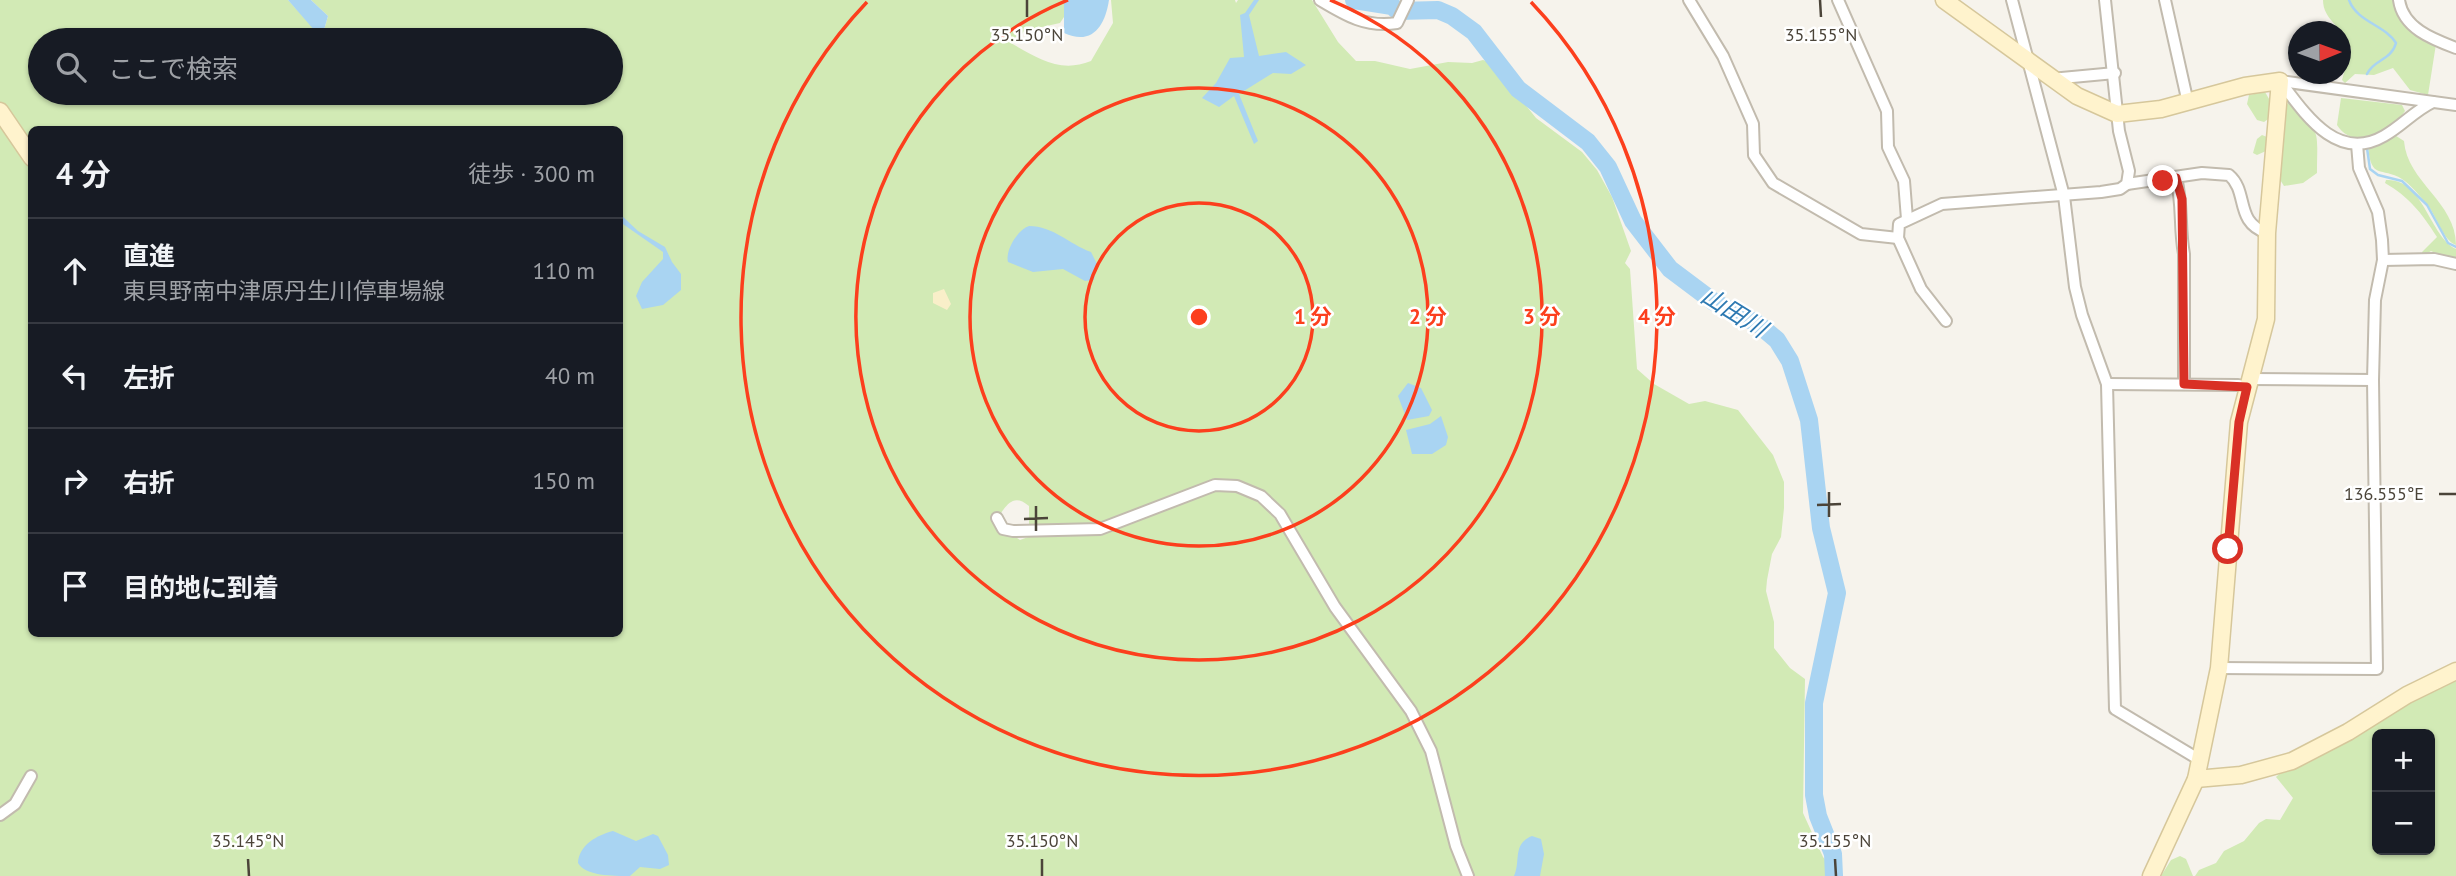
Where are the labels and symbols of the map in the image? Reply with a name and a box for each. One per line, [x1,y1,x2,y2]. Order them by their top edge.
north arrow [2288,21,2351,84]
text: 35.150°N [991,23,1063,46]
text: 35.155°N [1785,23,1857,46]
route end [2147,165,2178,196]
water label: 山田川 [1695,280,1775,346]
text: 1 分 [1294,303,1332,330]
text: 2 分 [1409,303,1447,330]
text: 3 分 [1523,303,1561,330]
text: 4 分 [1638,303,1676,330]
centre of rings [1187,305,1211,329]
text: 136.555°E [2344,482,2424,505]
route start [2212,533,2243,564]
text: 35.145°N [212,829,284,852]
text: 35.150°N [1006,829,1078,852]
text: 35.155°N [1799,829,1871,852]

